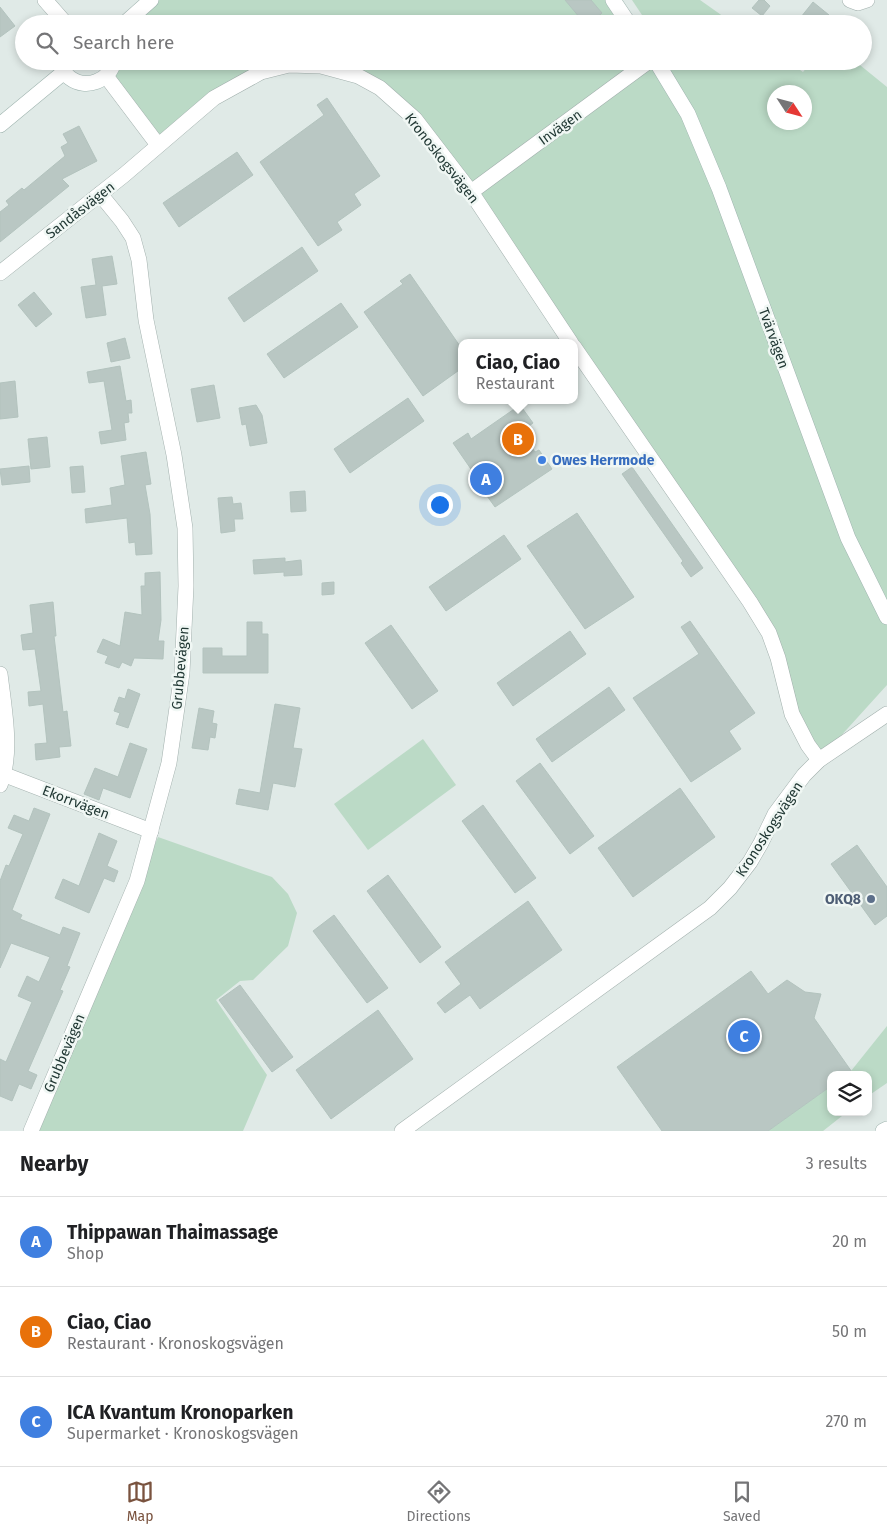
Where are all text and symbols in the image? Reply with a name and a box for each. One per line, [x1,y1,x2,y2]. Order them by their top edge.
search box [15,15,872,70]
icon: search [33,29,61,57]
text: Search here [73,31,174,54]
north arrow [767,85,812,130]
street label: Invägen [535,106,585,149]
street label: Kronoskogsvägen [401,110,482,207]
street label: Sandåsvägen [43,178,118,243]
street label: Tvärvägen [755,305,792,371]
popup [458,339,578,404]
text: Ciao, Ciao [476,351,560,374]
text: Restaurant [476,374,555,393]
pin: B [502,420,534,458]
place label: Owes Herrmode [552,452,655,469]
marker: Owes Herrmode [536,454,548,466]
pin: A [470,460,502,498]
your location [427,492,453,518]
street label: Grubbevägen [168,626,193,710]
street label: Kronoskogsvägen [732,778,807,880]
street label: Ekorrvägen [40,782,112,823]
place label: OKQ8 [825,891,861,908]
marker: OKQ8 [865,893,877,905]
street label: Grubbevägen [40,1011,89,1095]
pin: C [728,1017,760,1055]
map controls [827,1071,872,1116]
button: layers [827,1071,872,1116]
text: Nearby [20,1151,88,1177]
text: 3 results [806,1154,867,1173]
text: Thippawan Thaimassage [67,1221,278,1244]
text: A [31,1232,41,1251]
text: 20 m [832,1232,867,1251]
text: Shop [67,1244,104,1263]
text: Ciao, Ciao [67,1311,151,1334]
text: B [31,1322,41,1341]
text: 50 m [832,1322,867,1341]
text: Restaurant · Kronoskogsvägen [67,1334,284,1353]
text: ICA Kvantum Kronoparken [67,1401,294,1424]
text: C [31,1412,41,1431]
text: 270 m [825,1412,867,1431]
text: Supermarket · Kronoskogsvägen [67,1424,299,1443]
tab: Map [126,1478,154,1525]
tab: Directions [406,1478,471,1525]
tab: Saved [723,1478,761,1525]

